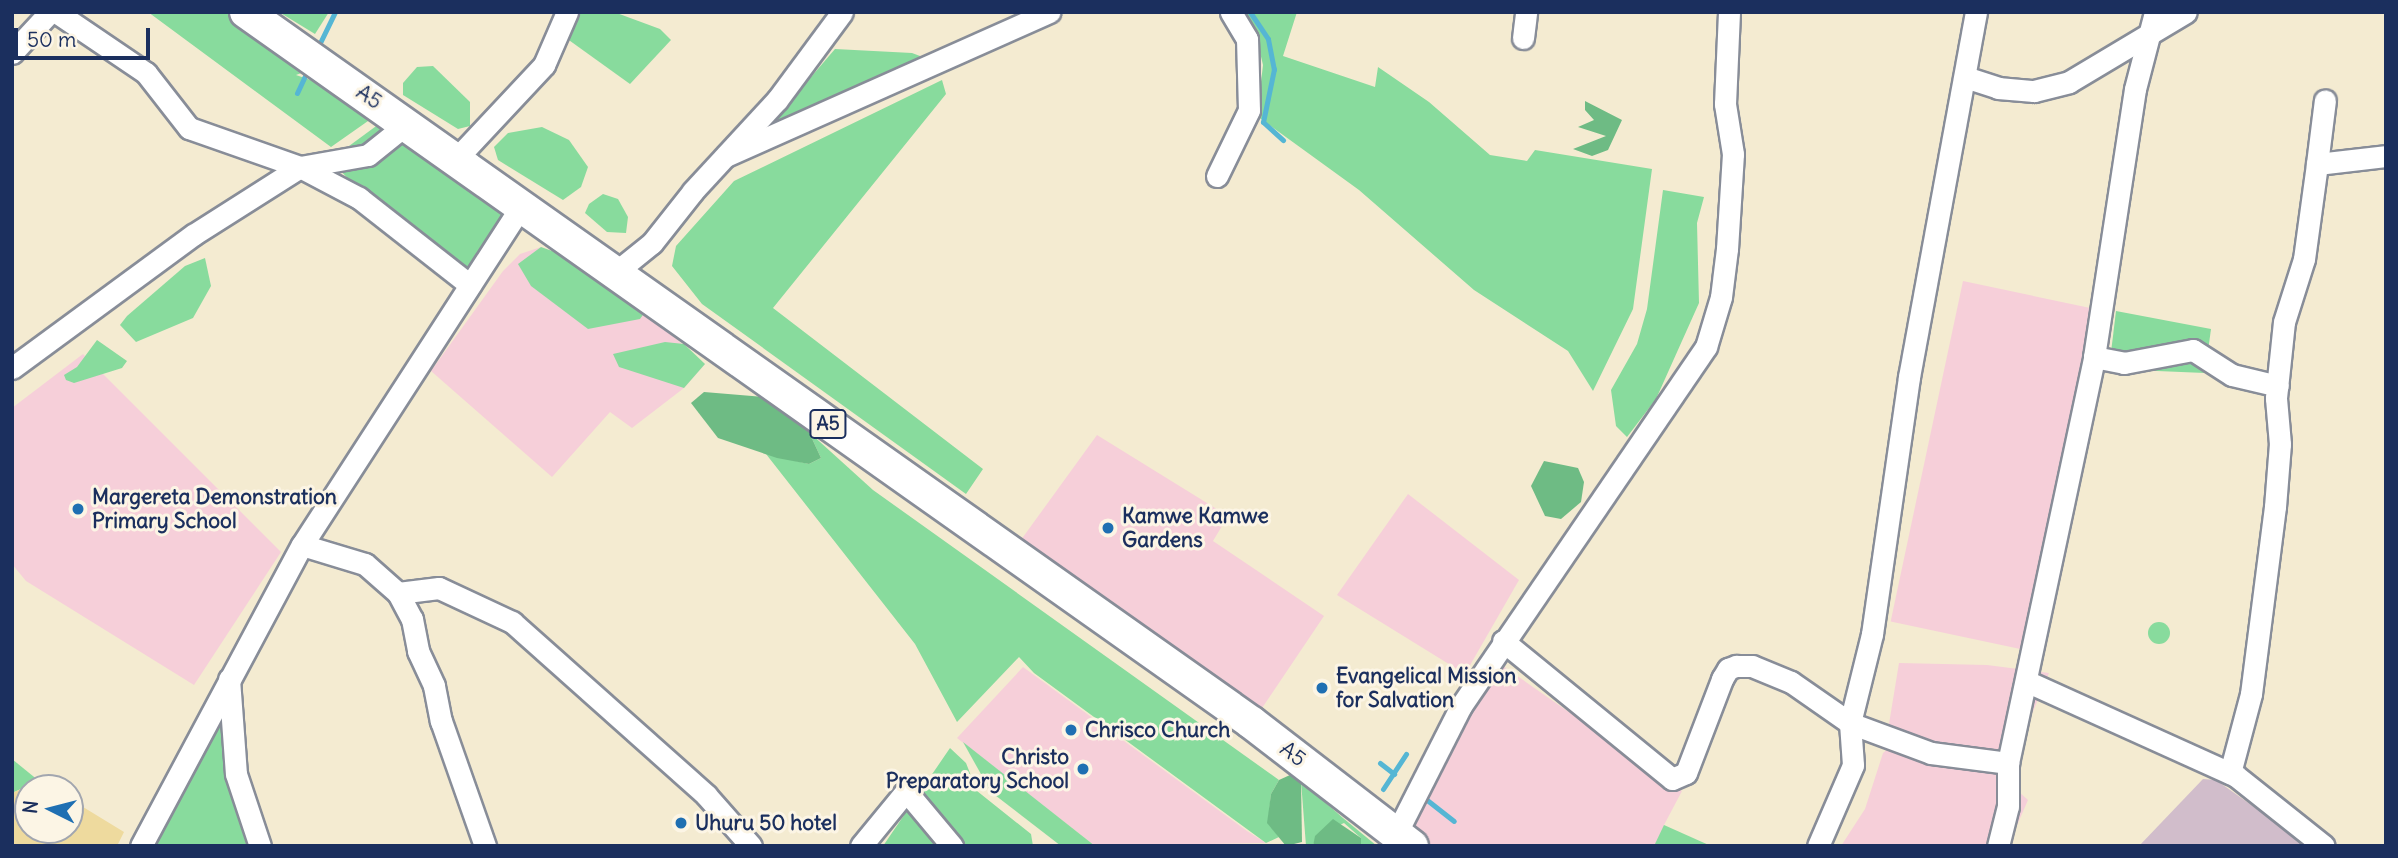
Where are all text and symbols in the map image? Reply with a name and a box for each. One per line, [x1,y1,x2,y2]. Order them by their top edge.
scale bar [18,14,154,58]
text: 50 m [27,26,76,53]
street label: A5 [351,79,387,115]
road number: A5 [809,408,847,440]
place label: Margereta Demonstration Primary School [92,484,337,534]
marker: Margereta Demonstration Primary School [70,501,86,517]
place label: Kamwe Kamwe Gardens [1122,503,1269,553]
marker: Kamwe Kamwe Gardens [1100,520,1116,536]
place label: Evangelical Mission for Salvation [1336,663,1516,713]
marker: Evangelical Mission for Salvation [1314,680,1330,696]
place label: Chrisco Church [1085,717,1230,743]
marker: Chrisco Church [1063,722,1079,738]
street label: A5 [1275,736,1311,772]
place label: Christo Preparatory School [886,744,1069,794]
marker: Christo Preparatory School [1075,761,1091,777]
north arrow [14,774,84,844]
text: N [17,799,43,815]
place label: Uhuru 50 hotel [695,810,837,836]
marker: Uhuru 50 hotel [673,815,689,831]

